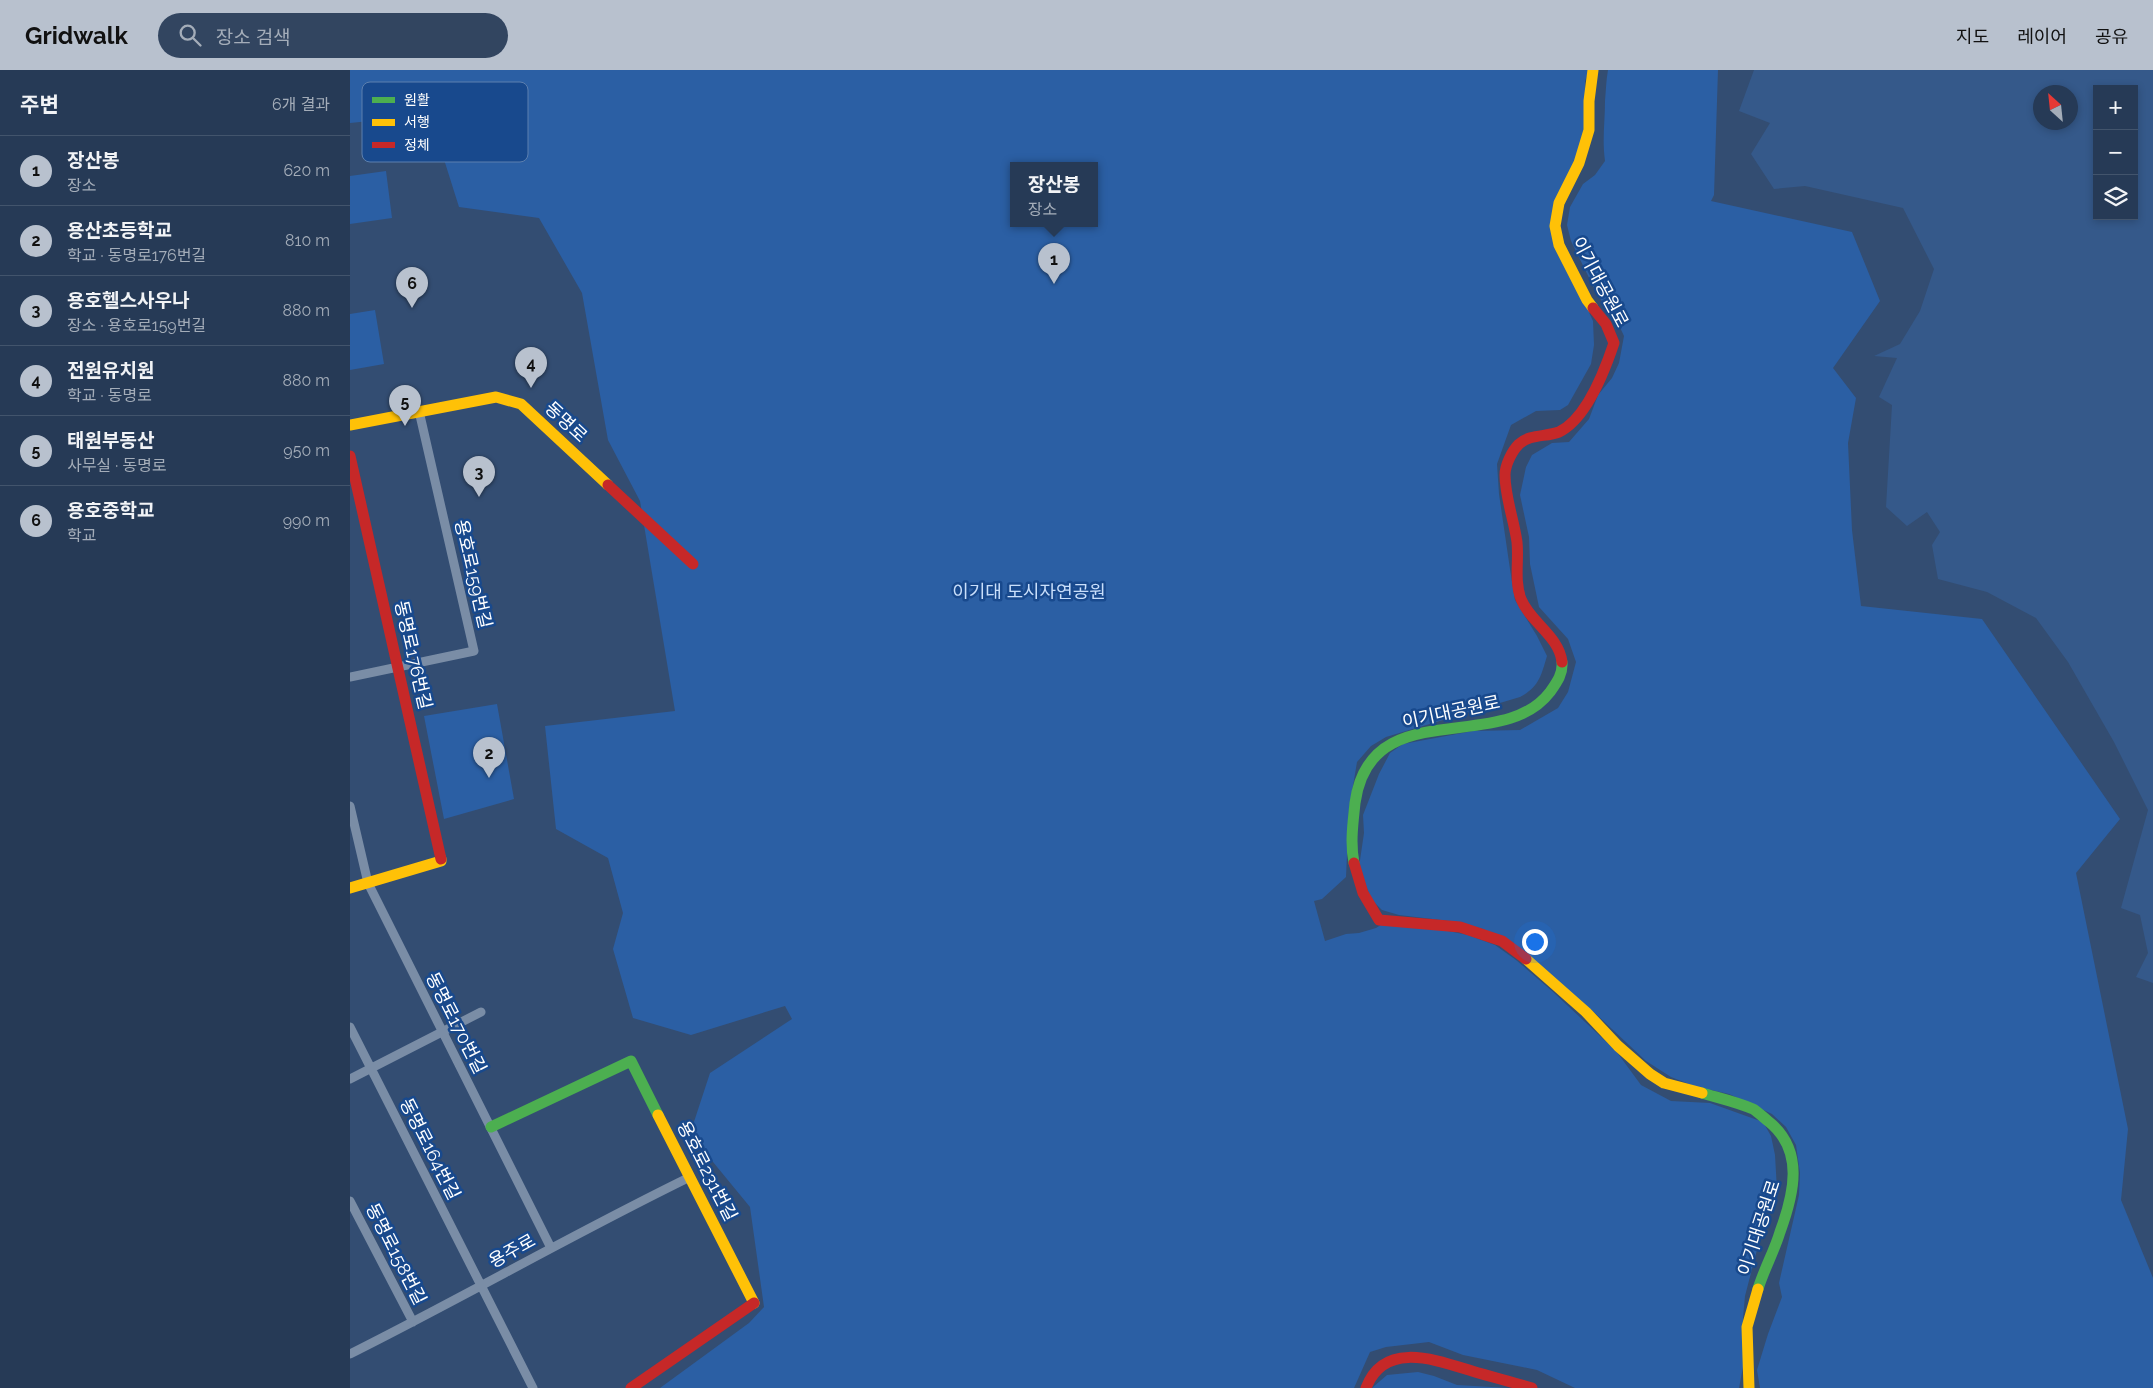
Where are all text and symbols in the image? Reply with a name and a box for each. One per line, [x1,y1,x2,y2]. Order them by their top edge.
search box [158,13,508,58]
text: Gridwalk [25,21,128,50]
icon: search [176,21,204,49]
text: 장소 검색 [216,26,291,48]
text: 지도 [1956,26,1989,47]
text: 레이어 [2017,26,2067,47]
text: 공유 [2095,26,2128,47]
legend [362,82,528,162]
north arrow [2033,85,2078,130]
map controls [2093,85,2138,220]
button: + [2093,85,2138,130]
text: 주변 [20,92,59,117]
text: 원활 [404,92,430,108]
text: 6개 결과 [272,95,330,114]
text: 서행 [404,114,430,130]
button: − [2093,130,2138,175]
text: 정체 [404,137,430,153]
text: 장산봉 [67,149,119,171]
text: 1 [32,161,40,180]
text: 620 m [283,161,330,180]
popup [1010,162,1098,227]
text: 장산봉 [1028,173,1080,195]
button: layers [2093,175,2138,220]
text: 장소 [67,176,96,195]
text: 장소 [1028,200,1057,219]
text: 용산초등학교 [67,219,172,241]
text: 2 [31,231,41,250]
text: 810 m [285,231,330,250]
street label: 이기대공원로 [1568,233,1633,331]
pin: 1 [1038,243,1070,284]
text: 학교 · 동명로176번길 [67,246,206,265]
pin: 6 [396,267,428,308]
text: 용호헬스사우나 [67,289,189,311]
text: 3 [32,301,40,320]
text: 880 m [282,301,330,320]
text: 장소 · 용호로159번길 [67,316,206,335]
pin: 4 [515,347,547,388]
text: 전원유치원 [67,359,154,381]
text: 4 [31,371,41,390]
text: 880 m [282,371,330,390]
pin: 5 [389,385,421,426]
text: 학교 · 동명로 [67,386,152,405]
street label: 동명로 [541,397,592,446]
text: 태원부동산 [67,429,154,451]
text: 5 [32,441,40,460]
text: 950 m [283,441,330,460]
text: 사무실 · 동명로 [67,456,167,475]
pin: 3 [463,456,495,497]
text: 용호중학교 [67,499,154,521]
text: 6 [31,511,41,530]
text: 990 m [283,511,330,530]
street label: 용호로159번길 [451,518,496,630]
text: 학교 [67,526,96,545]
park label: 이기대 도시자연공원 [952,581,1106,602]
street label: 동명로176번길 [391,598,436,711]
street label: 이기대공원로 [1400,691,1502,732]
pin: 2 [473,737,505,778]
your location [1522,929,1548,955]
street label: 동명로170번길 [422,969,491,1077]
street label: 동명로164번길 [396,1094,465,1203]
street label: 용호로231번길 [673,1117,742,1224]
street label: 이기대공원로 [1733,1177,1784,1278]
street label: 동명로158번길 [362,1200,431,1308]
street label: 용주로 [485,1229,539,1272]

